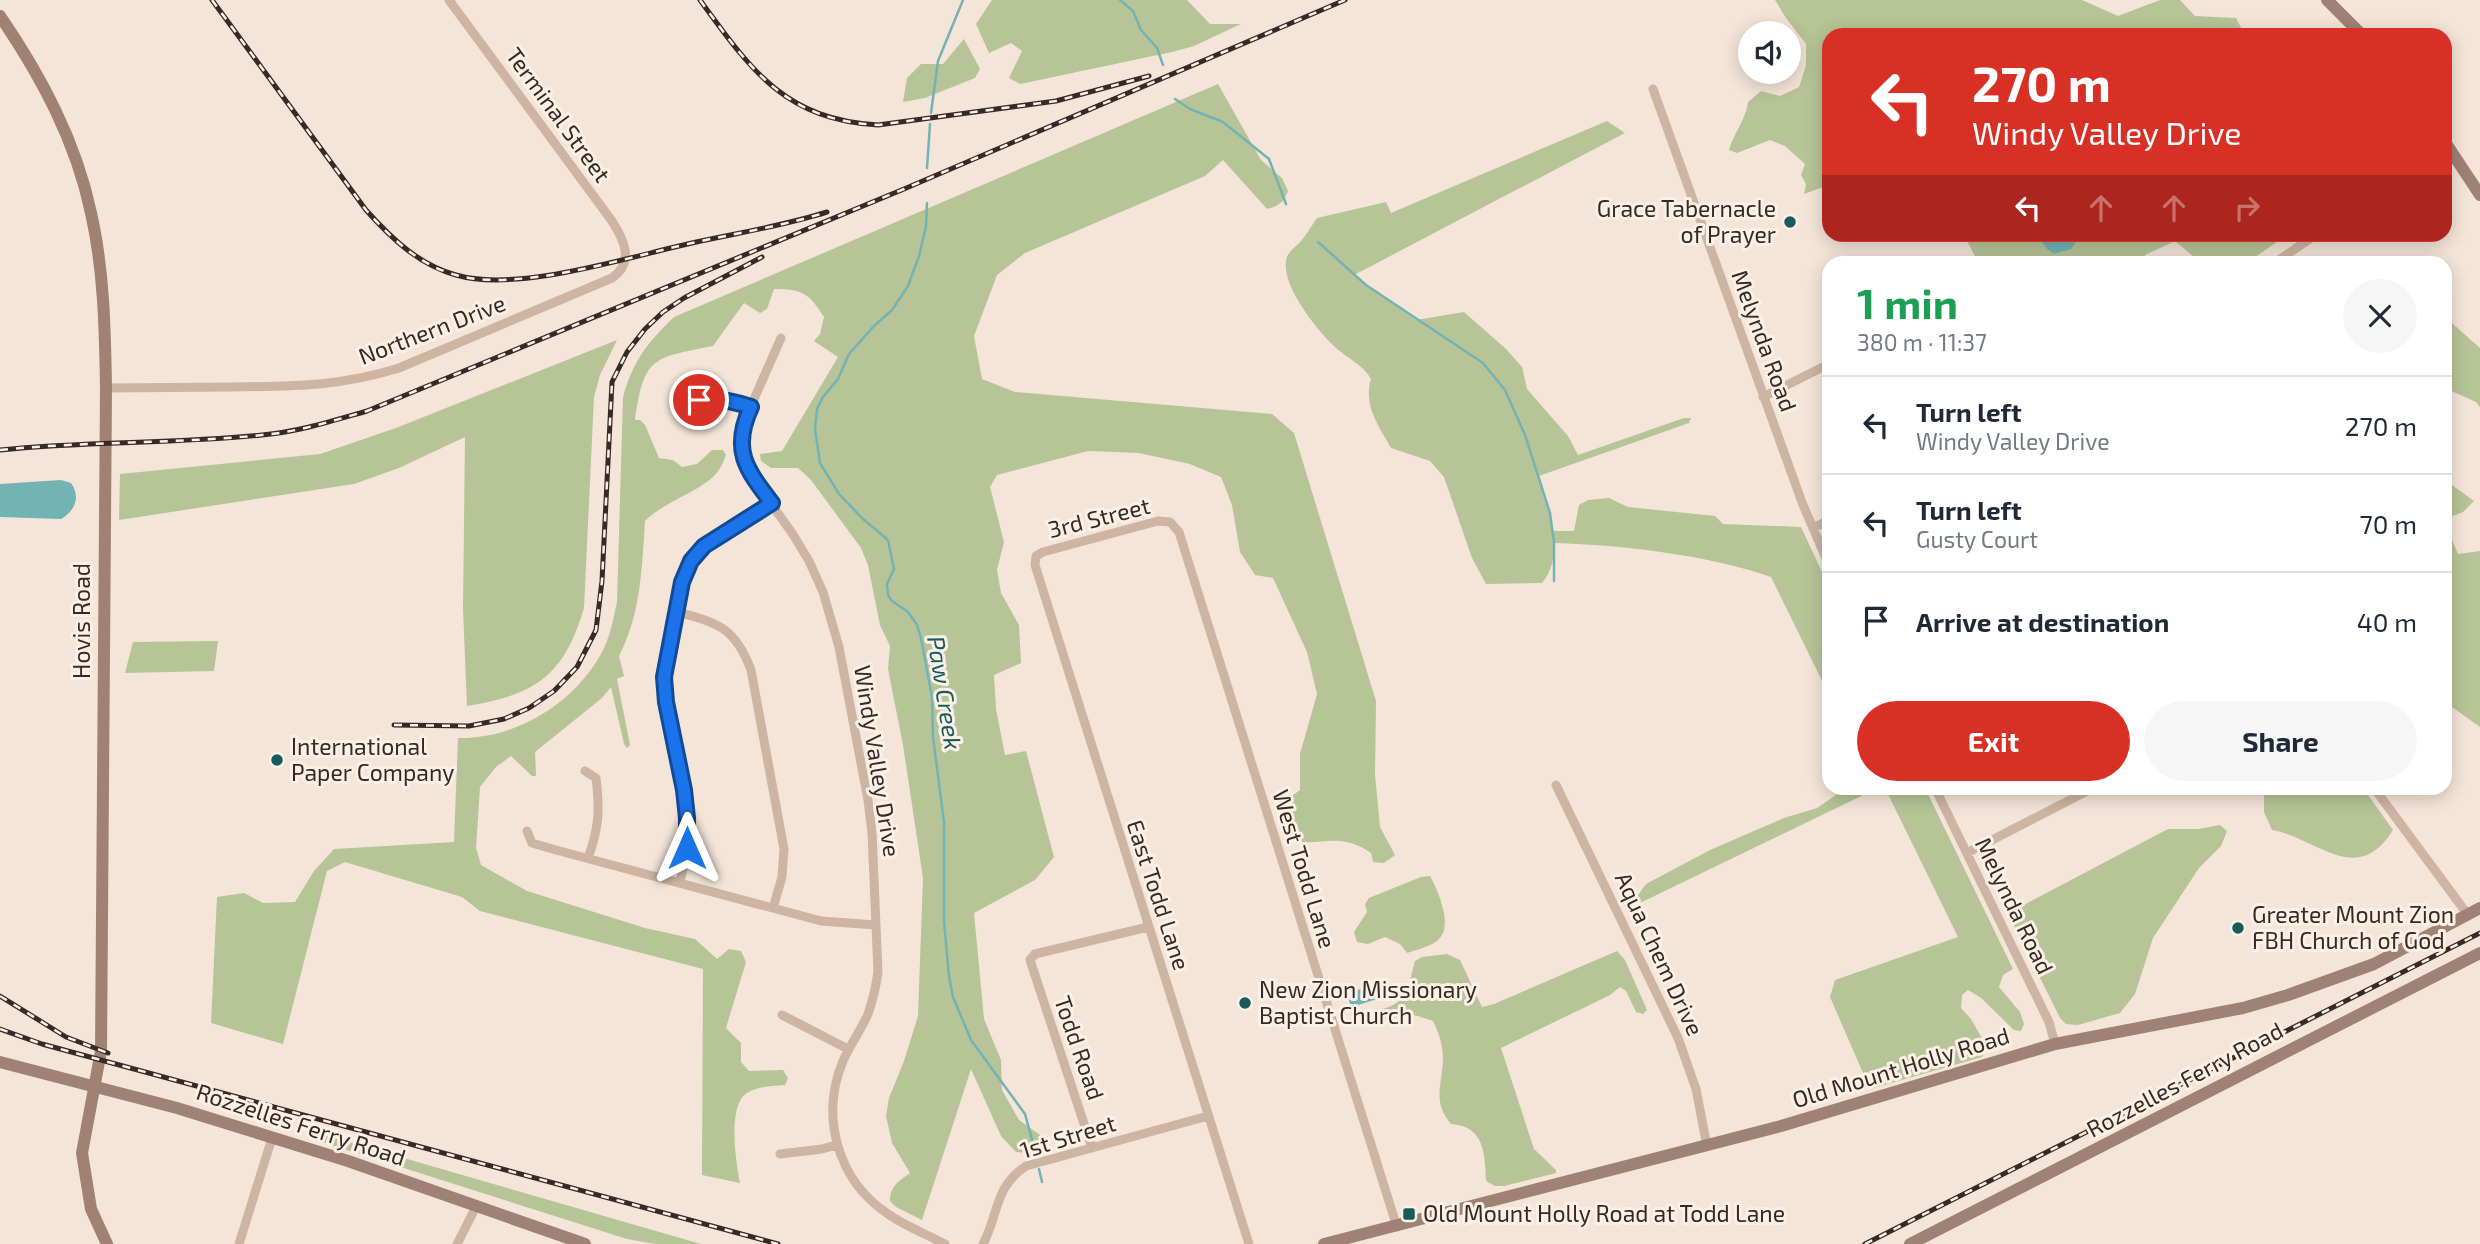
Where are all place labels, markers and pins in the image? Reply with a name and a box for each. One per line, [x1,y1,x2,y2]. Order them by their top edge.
place label: Grace Tabernacle of Prayer [1597,194,1776,248]
marker: Grace Tabernacle of Prayer [1782,214,1798,230]
pin [669,370,729,430]
place label: International Paper Company [291,732,454,786]
marker: International Paper Company [269,752,285,768]
place label: Greater Mount Zion FBH Church of God [2252,900,2454,954]
marker: Greater Mount Zion FBH Church of God [2230,920,2246,936]
place label: New Zion Missionary Baptist Church [1259,975,1477,1029]
marker: New Zion Missionary Baptist Church [1237,995,1253,1011]
place label: Old Mount Holly Road at Todd Lane [1423,1199,1785,1227]
marker: Old Mount Holly Road at Todd Lane [1401,1206,1417,1222]

